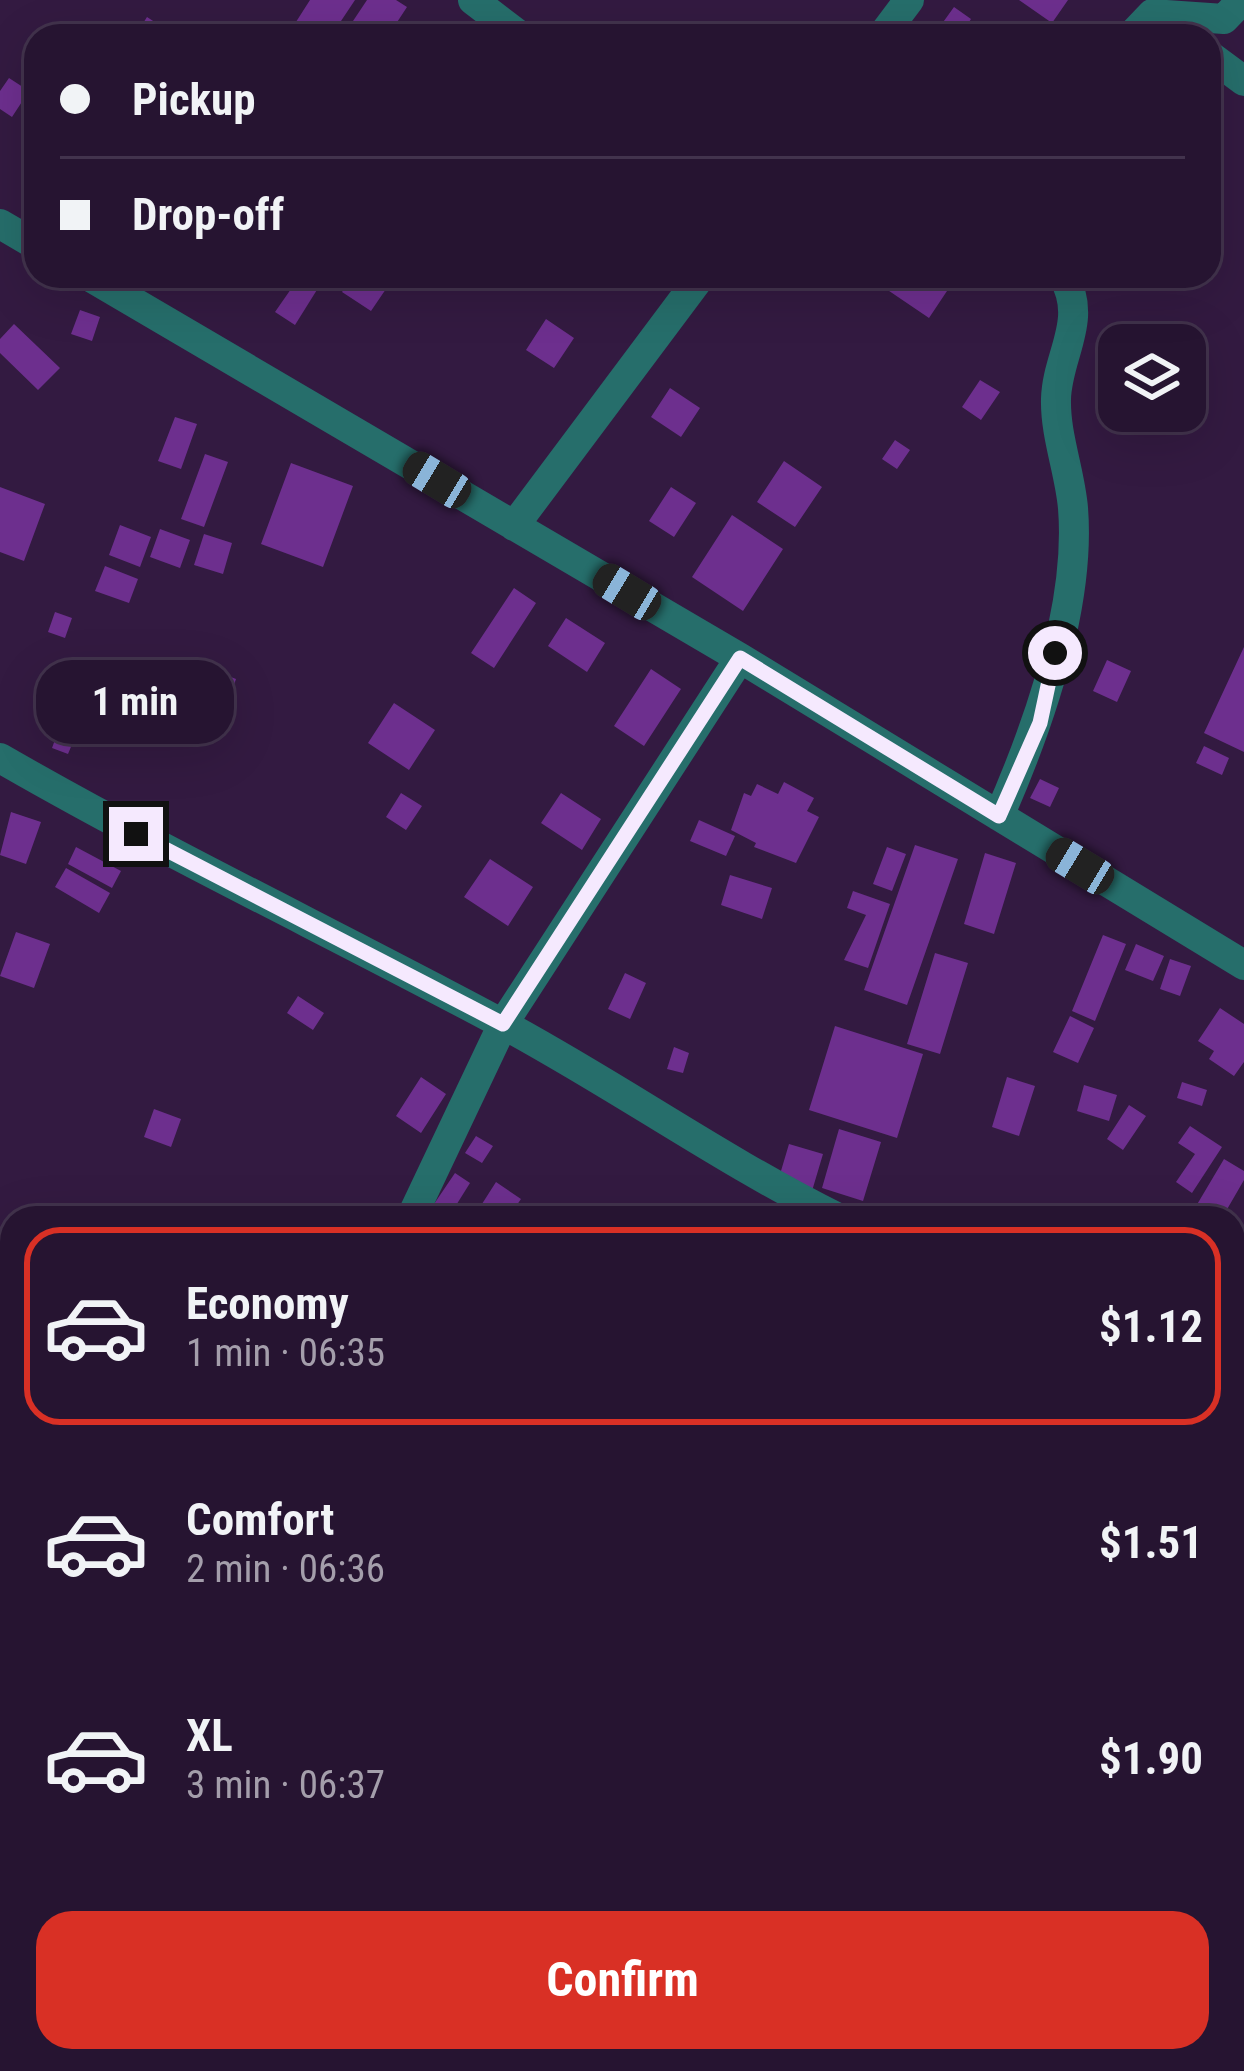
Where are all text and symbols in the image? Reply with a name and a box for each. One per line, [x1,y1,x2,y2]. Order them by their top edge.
text: Pickup [132,73,256,126]
text: Drop-off [132,188,284,241]
map controls [1098,324,1206,432]
button: layers [1098,324,1206,432]
car [397,446,477,514]
car [587,558,667,626]
route start [1028,626,1082,680]
callout: 1 min [37,660,235,744]
text: 1 min [92,679,178,725]
route end [109,807,163,861]
car [1040,832,1120,900]
icon: car [42,1272,150,1380]
text: Economy [186,1277,349,1330]
text: $1.12 [1099,1300,1203,1353]
text: 1 min · 06:35 [186,1330,385,1376]
icon: car [42,1488,150,1596]
text: Comfort [186,1493,334,1546]
text: $1.51 [1099,1516,1203,1569]
text: 2 min · 06:36 [186,1546,385,1592]
icon: car [42,1704,150,1812]
text: XL [186,1709,233,1762]
text: $1.90 [1099,1732,1203,1785]
text: 3 min · 06:37 [186,1762,385,1808]
button: Confirm [36,1911,1209,2049]

